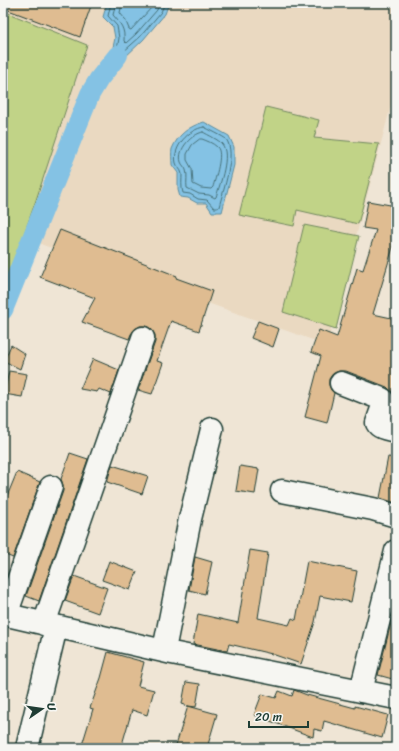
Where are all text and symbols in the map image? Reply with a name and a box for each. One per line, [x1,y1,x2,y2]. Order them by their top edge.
north arrow [22,689,62,729]
text: U [41,701,61,713]
scale bar [249,703,308,729]
text: 20 m [255,706,282,728]

